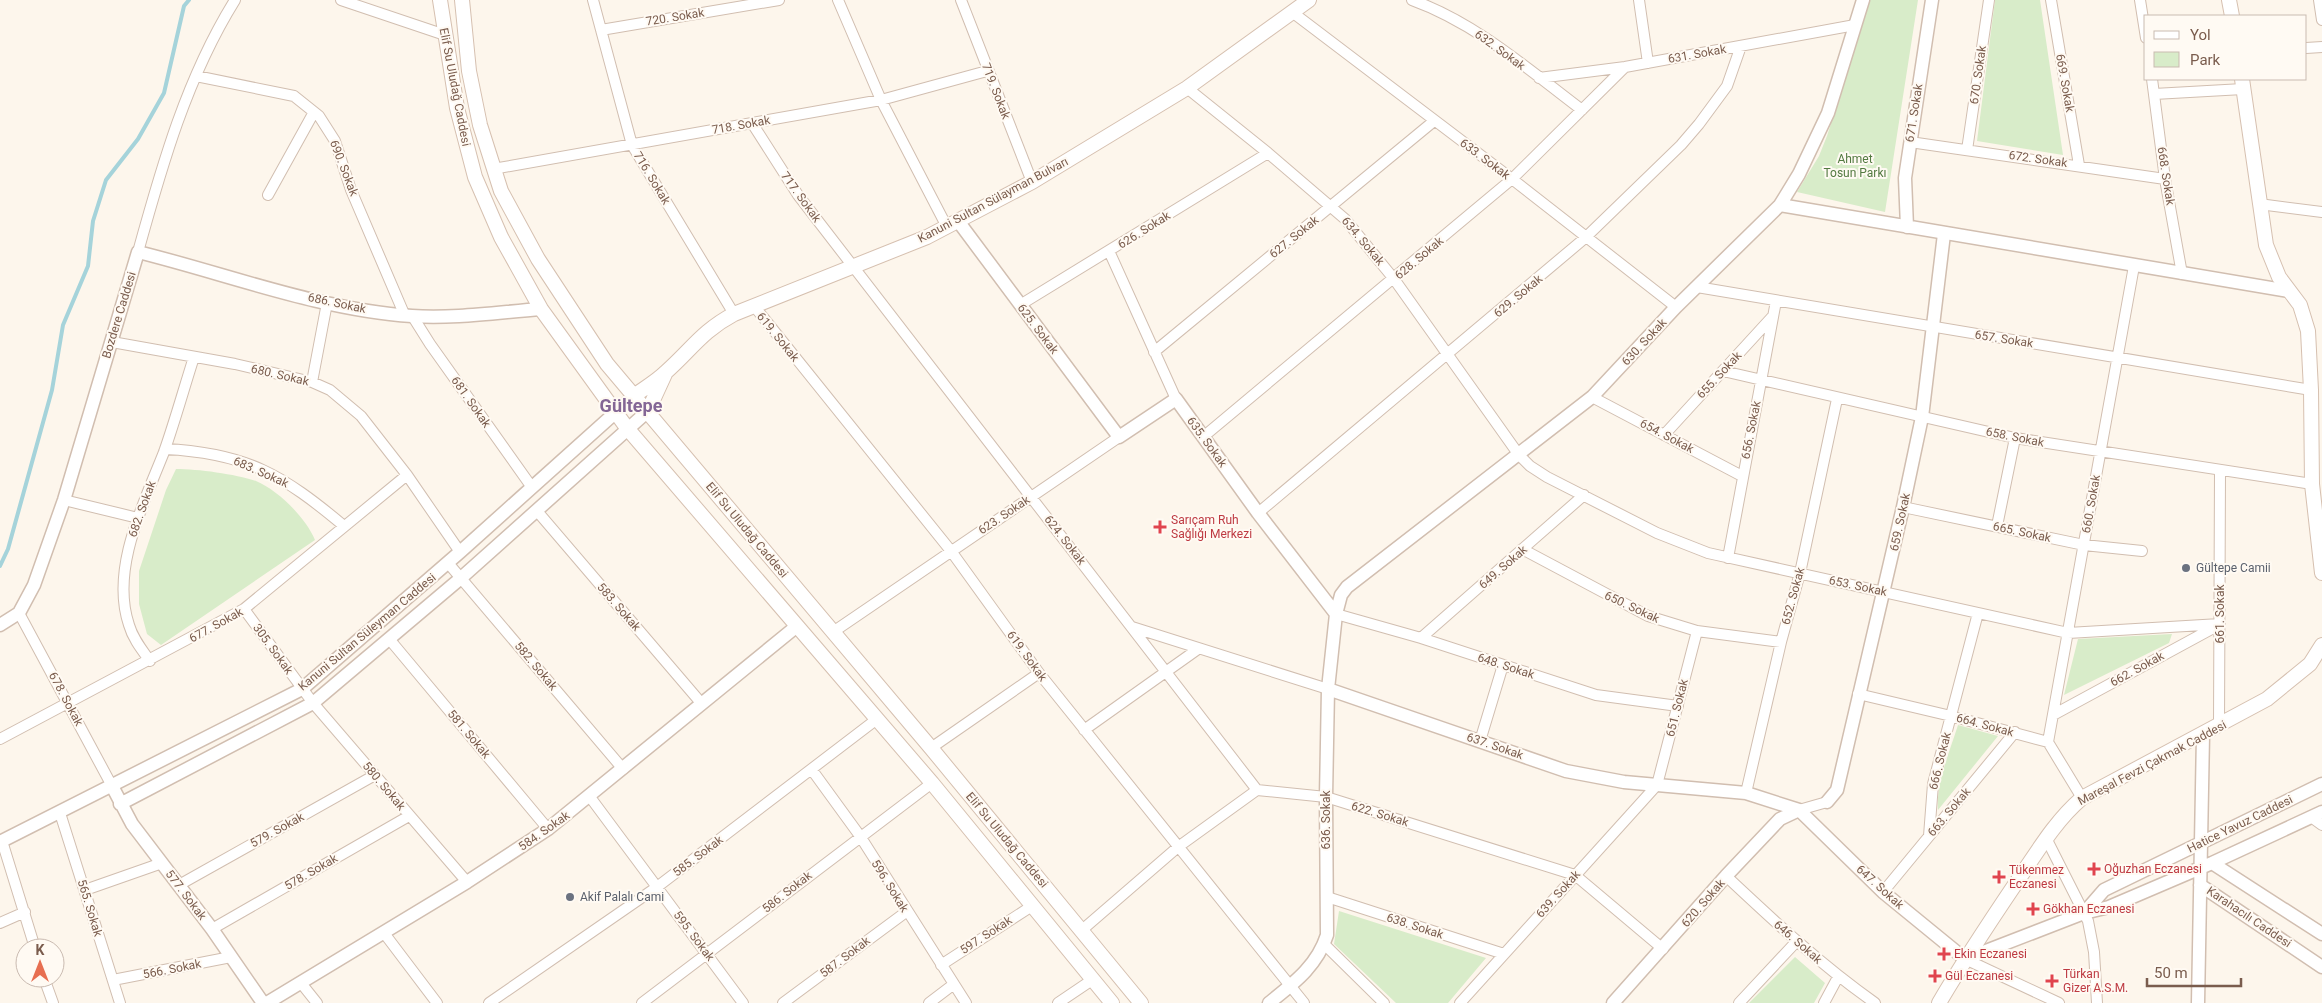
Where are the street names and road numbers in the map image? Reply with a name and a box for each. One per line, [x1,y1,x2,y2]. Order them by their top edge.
street label: 720. Sokak [645,5,706,29]
street label: Elif Su Uludağ Caddesi [437,27,473,147]
street label: 632. Sokak [1472,27,1529,74]
street label: 631. Sokak [1667,42,1728,66]
street label: 670. Sokak [1967,44,1989,105]
street label: 669. Sokak [2053,53,2077,114]
street label: 719. Sokak [979,61,1013,122]
street label: 671. Sokak [1902,82,1926,143]
street label: 718. Sokak [711,113,772,137]
street label: 633. Sokak [1457,136,1514,183]
street label: 690. Sokak [327,138,361,199]
street label: 668. Sokak [2154,146,2178,207]
street label: 672. Sokak [2008,148,2069,170]
street label: 716. Sokak [631,149,674,208]
street label: Kanuni Sultan Sülayman Bulvarı [915,154,1071,246]
street label: 717. Sokak [778,169,825,226]
street label: 626. Sokak [1115,208,1174,252]
street label: 627. Sokak [1267,212,1322,261]
street label: 634. Sokak [1339,214,1388,269]
street label: 628. Sokak [1392,233,1447,282]
street label: Bozdere Caddesi [99,270,139,360]
street label: 629. Sokak [1491,271,1546,320]
street label: 686. Sokak [307,290,368,316]
street label: 625. Sokak [1015,301,1062,358]
street label: 619. Sokak [754,310,803,365]
street label: 630. Sokak [1619,315,1670,368]
street label: 657. Sokak [1974,327,2035,351]
street label: 655. Sokak [1694,348,1745,401]
street label: 680. Sokak [250,362,311,389]
street label: 681. Sokak [448,374,494,431]
street label: 656. Sokak [1738,399,1764,460]
street label: 635. Sokak [1184,414,1231,471]
street label: 654. Sokak [1638,416,1697,456]
street label: 658. Sokak [1985,424,2046,450]
street label: 683. Sokak [231,454,292,491]
street label: 660. Sokak [2079,473,2103,534]
street label: 682. Sokak [125,478,159,539]
street label: Elif Su Uludağ Caddesi [703,479,791,581]
street label: 659. Sokak [1887,491,1913,552]
street label: 623. Sokak [976,492,1033,537]
street label: 624. Sokak [1041,512,1089,568]
street label: 665. Sokak [1992,519,2053,545]
street label: 649. Sokak [1476,542,1531,592]
street label: 652. Sokak [1779,565,1808,626]
street label: Kanuni Sultan Süleyman Caddesi [295,570,439,694]
street label: 653. Sokak [1828,573,1889,599]
street label: 583. Sokak [594,580,644,635]
street label: 661. Sokak [2213,584,2227,644]
street label: 650. Sokak [1602,588,1663,626]
street label: 677. Sokak [187,604,246,645]
street label: 305. Sokak [250,621,297,678]
street label: 619. Sokak [1004,628,1051,685]
street label: 582. Sokak [512,639,561,694]
street label: 662. Sokak [2108,648,2167,689]
street label: 648. Sokak [1476,650,1537,682]
street label: 678. Sokak [46,670,86,729]
street label: 651. Sokak [1663,677,1691,738]
street label: 581. Sokak [445,707,494,762]
street label: 664. Sokak [1955,711,2016,740]
street label: Mareşal Fevzi Çakmak Caddesi [2075,718,2229,808]
street label: 637. Sokak [1465,730,1526,763]
street label: 666. Sokak [1926,730,1954,791]
street label: 580. Sokak [360,759,409,814]
street label: 663. Sokak [1925,784,1974,839]
street label: Elif Su Uludağ Caddesi [963,789,1051,891]
street label: 636. Sokak [1319,790,1333,850]
street label: Hatice Yavuz Caddesi [2185,792,2295,856]
street label: 622. Sokak [1350,799,1411,830]
street label: 584. Sokak [516,808,573,854]
street label: 579. Sokak [248,809,307,850]
street label: 585. Sokak [670,832,727,879]
street label: 578. Sokak [282,851,341,893]
street label: 596. Sokak [868,857,912,916]
street label: 647. Sokak [1853,862,1907,913]
street label: 577. Sokak [163,867,210,924]
street label: 639. Sokak [1533,867,1584,921]
street label: 586. Sokak [759,868,815,916]
street label: 620. Sokak [1678,875,1728,930]
street label: 565. Sokak [75,878,106,939]
street label: Karahacılı Caddesi [2204,884,2294,951]
street label: 595. Sokak [671,908,718,965]
street label: 638. Sokak [1385,910,1446,942]
street label: 597. Sokak [957,913,1015,957]
street label: 646. Sokak [1771,917,1826,967]
street label: 587. Sokak [817,933,874,980]
street label: 566. Sokak [142,956,203,982]

